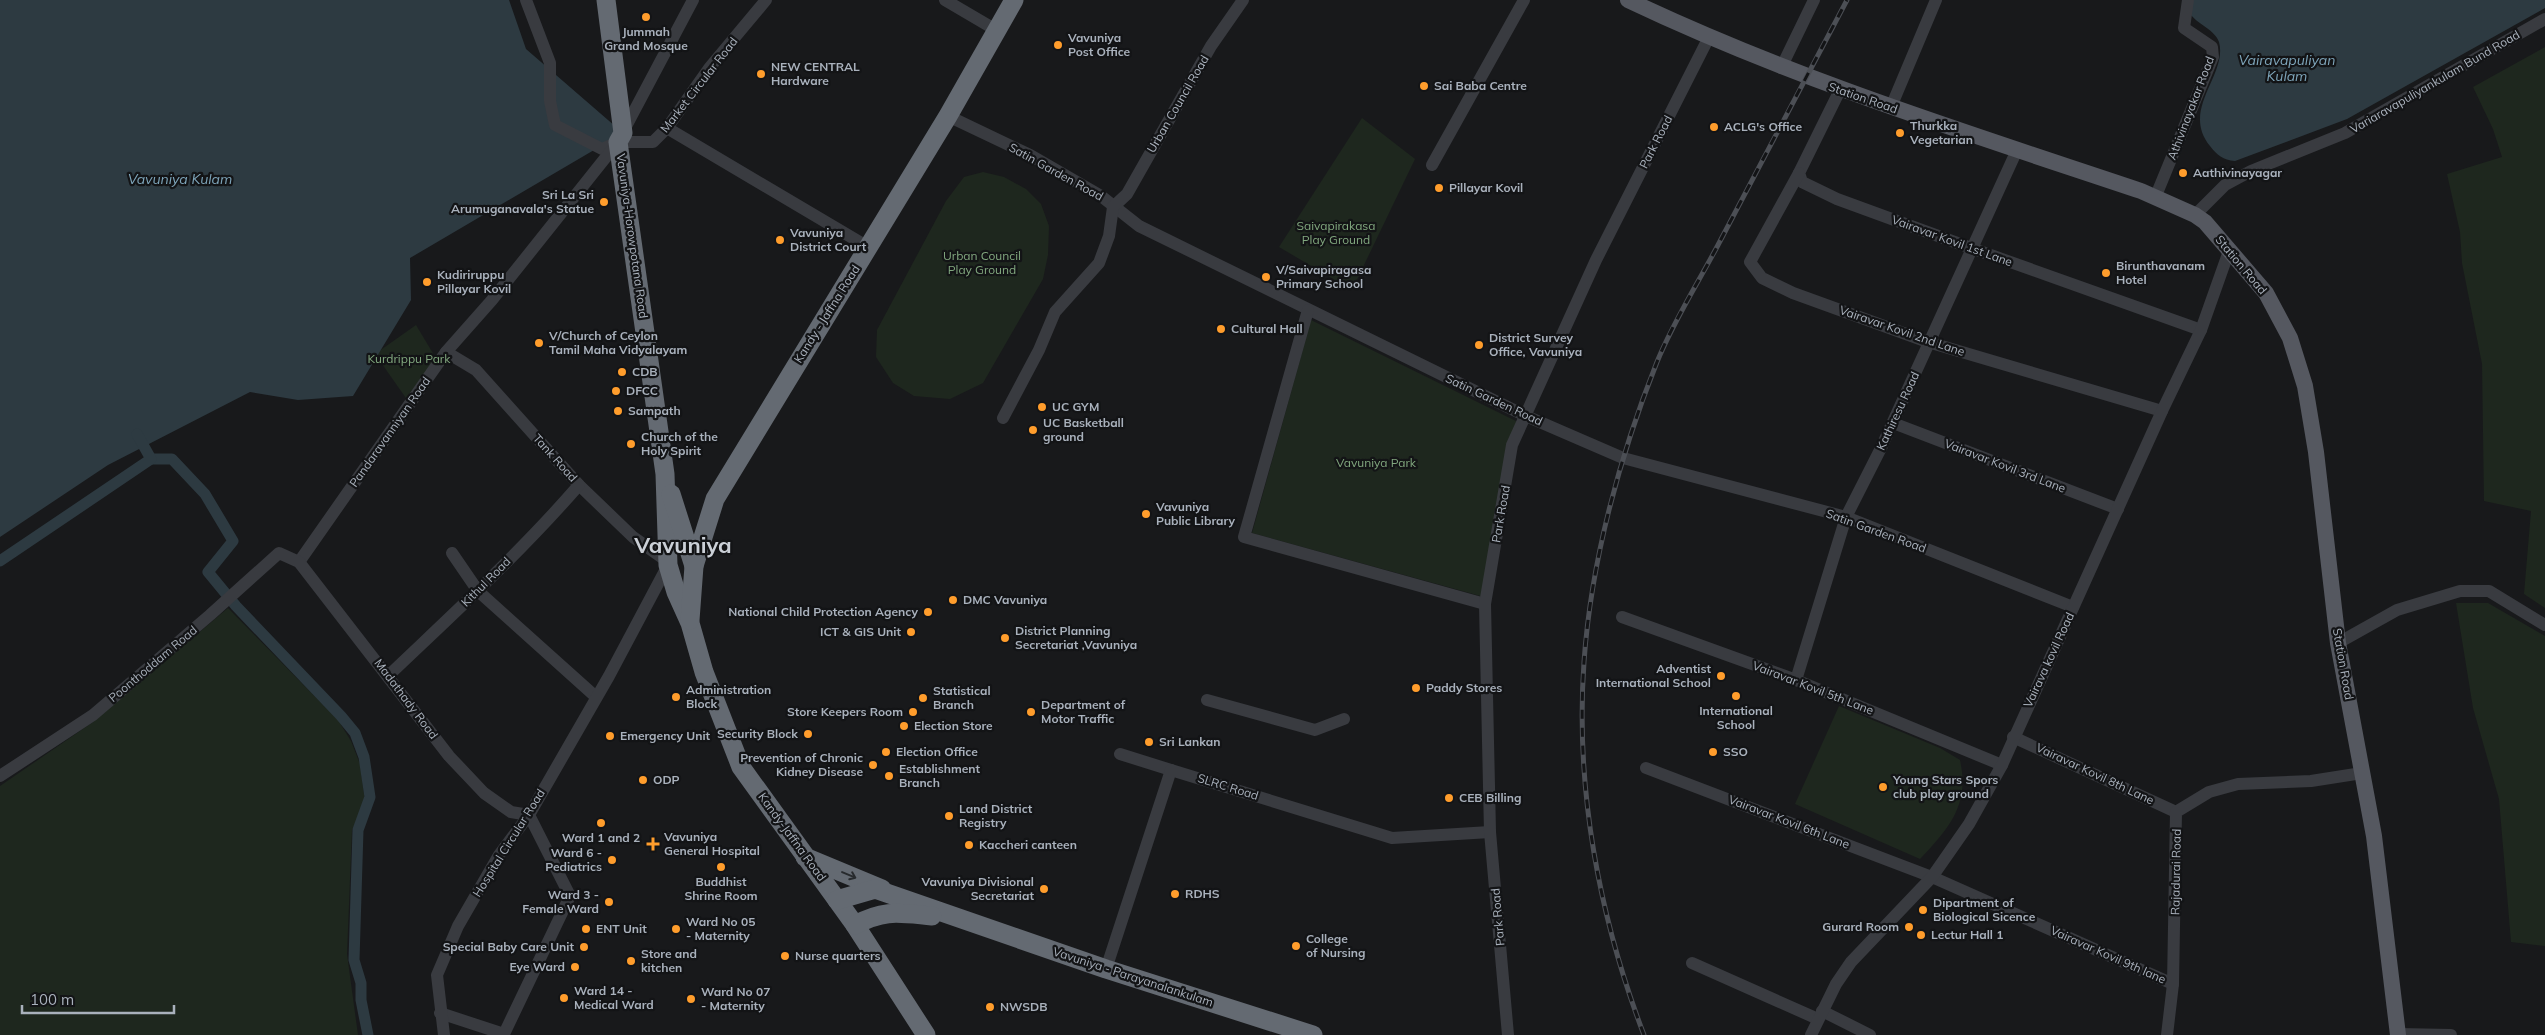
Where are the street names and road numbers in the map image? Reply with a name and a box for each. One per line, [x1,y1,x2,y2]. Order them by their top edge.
street label: Variaravapuliyankulam Bund Road [2347,27,2522,136]
street label: Market Circular Road [657,34,741,135]
street label: Urban Council Road [1143,52,1212,155]
street label: Athivinayakar Road [2164,54,2217,162]
street label: Station Road [1827,79,1900,116]
street label: Park Road [1636,113,1675,171]
street label: Satin Garden Road [1006,139,1106,204]
street label: Vavuniya-Horowpotana Road [613,153,651,319]
street label: Vairavar Kovil 1st Lane [1890,212,2015,269]
street label: Station Road [2212,232,2270,297]
street label: Kandy - Jaffna Road [790,262,863,365]
street label: Vairavar Kovil 2nd Lane [1838,302,1967,359]
street label: Kathiresu Road [1873,369,1922,453]
street label: Satin Garden Road [1443,370,1545,429]
street label: Pandaravanniyan Road [346,374,433,490]
street label: Tank Road [530,431,581,485]
street label: Vairavar Kovil 3rd Lane [1942,435,2068,496]
street label: Park Road [1488,484,1513,544]
street label: Satin Garden Road [1824,505,1928,556]
street label: Kithul Road [458,554,514,610]
street label: Vairava kovil Road [2020,610,2077,710]
street label: Poonthoddam Road [105,622,200,705]
street label: Station Road [2330,627,2357,701]
street label: Madathady Road [371,656,441,742]
street label: Vairavar Kovil 5th Lane [1751,658,1876,718]
street label: Vairavar Kovil 8th Lane [2034,740,2157,807]
street label: SLRC Road [1196,770,1260,803]
street label: Hospital Circular Road [469,786,548,900]
street label: Kandy-Jaffna Road [755,789,830,884]
street label: Vairavar Kovil 6th Lane [1727,792,1852,852]
street label: Rajadurai Road [2167,829,2184,915]
street label: Park Road [1488,888,1507,946]
street label: Vairavar Kovil 9th lane [2048,922,2168,987]
street label: Vavuniya - Parayanalankulam [1051,944,1215,1010]

